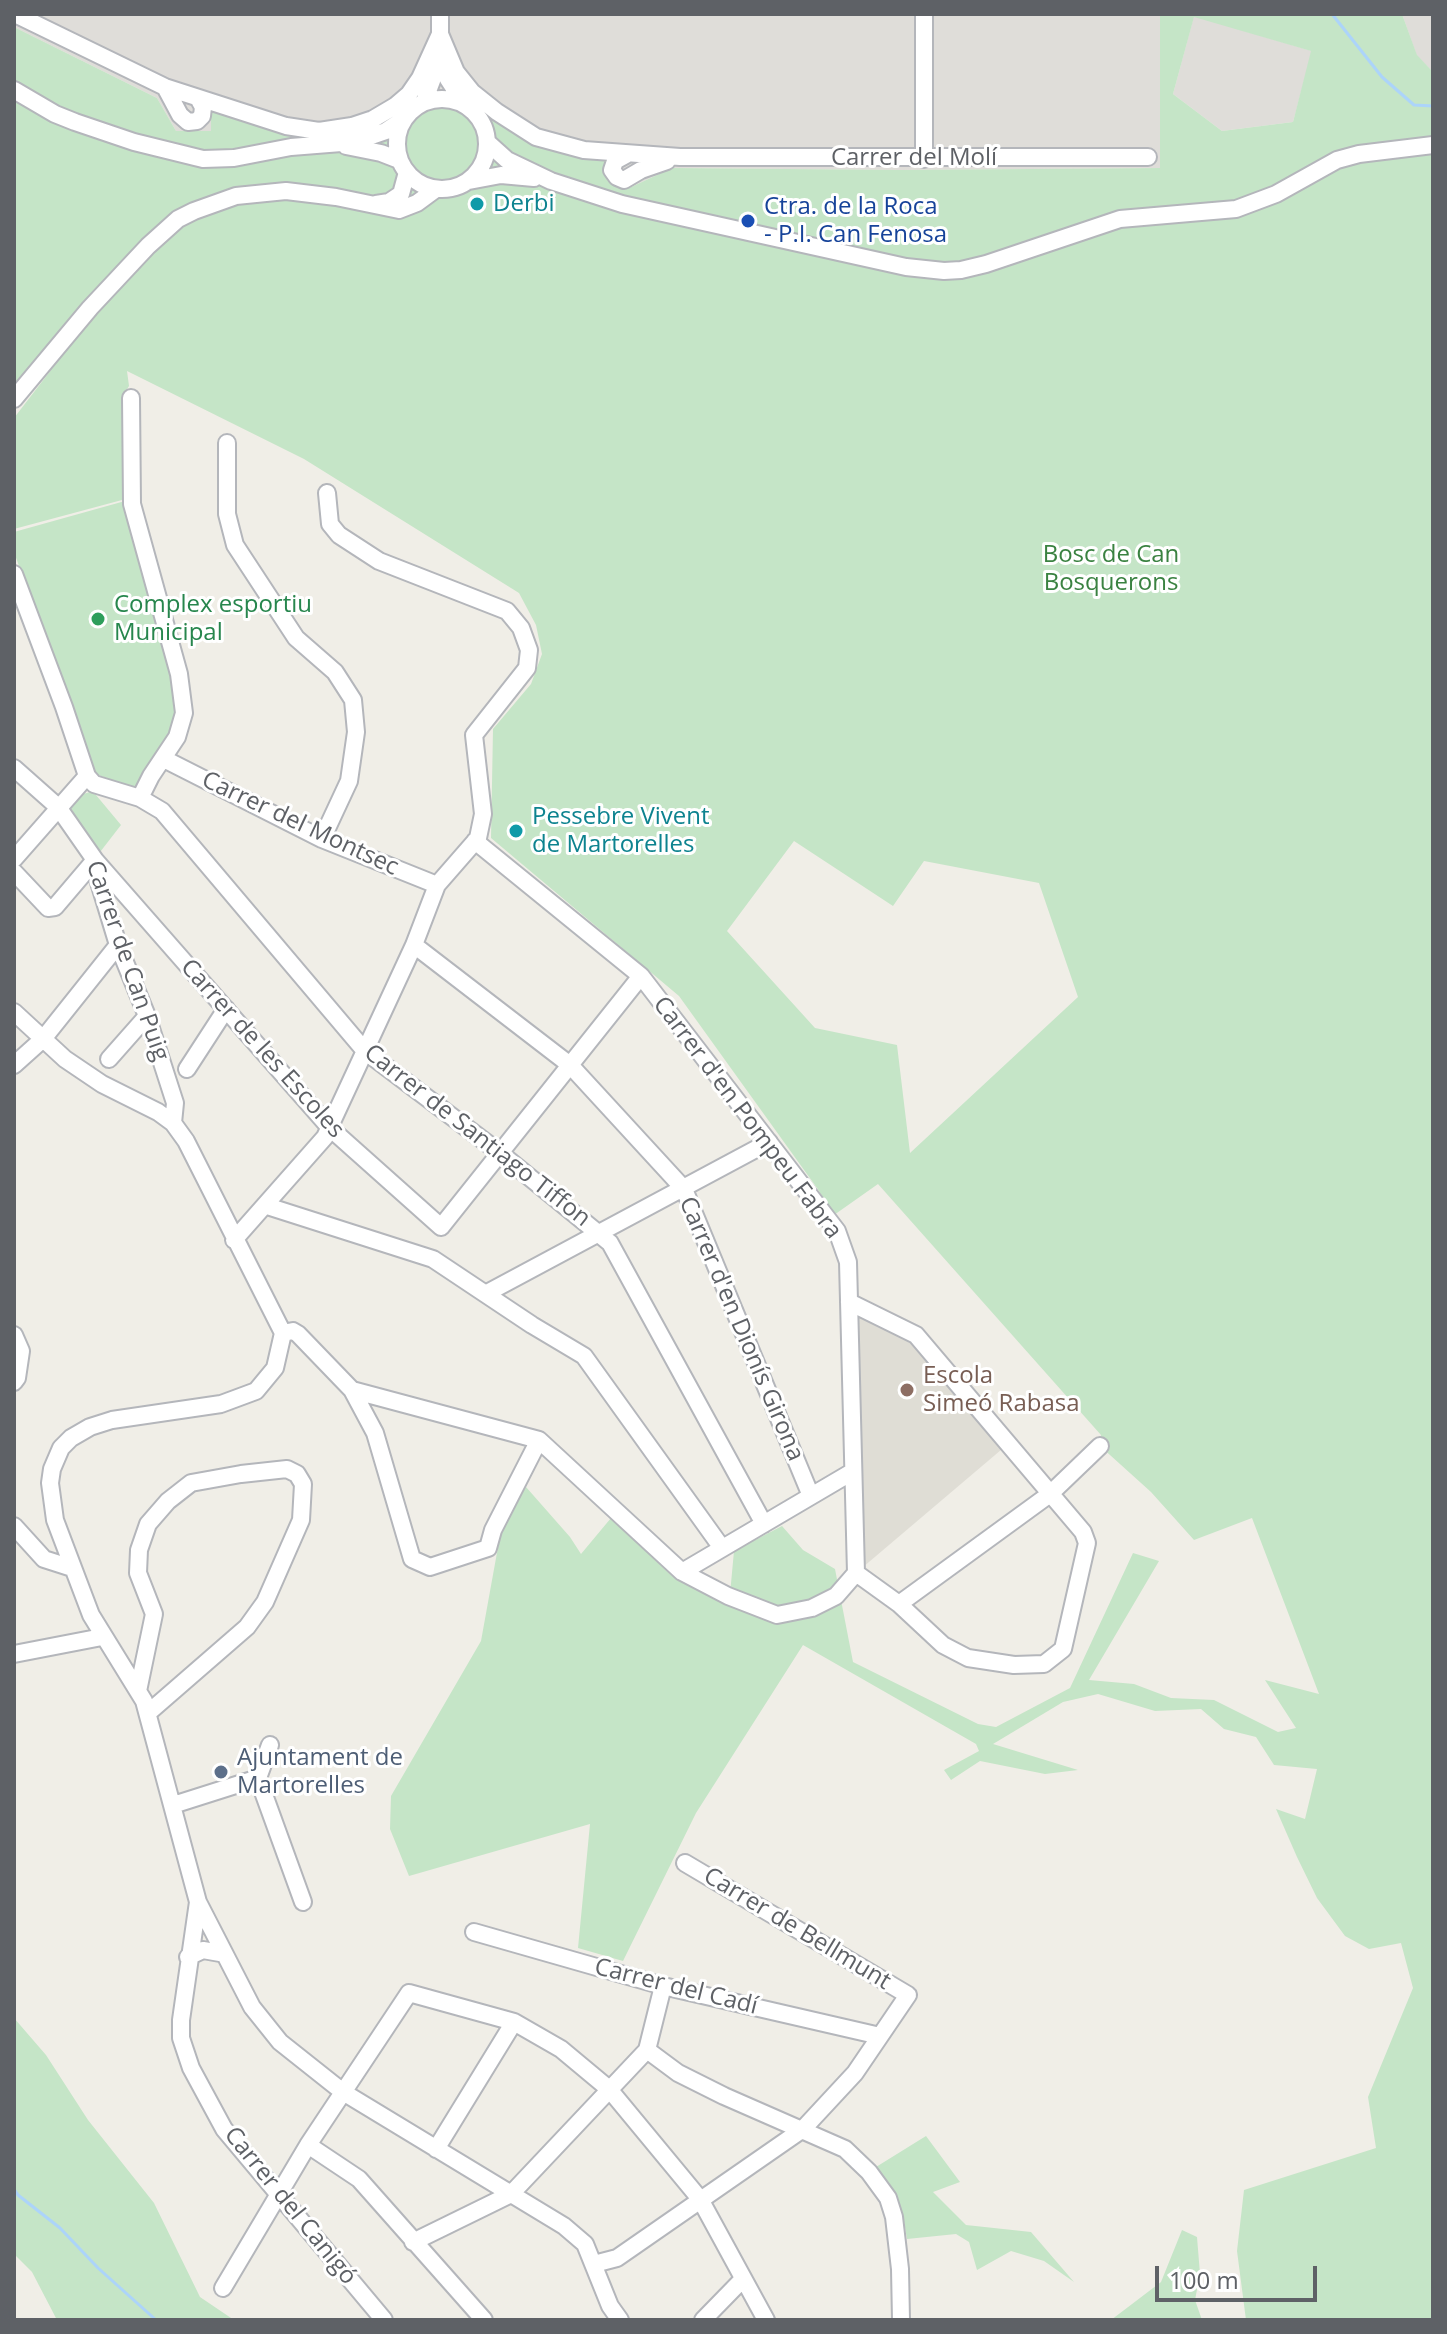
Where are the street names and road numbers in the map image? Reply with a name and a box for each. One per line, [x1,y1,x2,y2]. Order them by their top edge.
street label: Carrer del Molí [831,144,997,172]
street label: Carrer del Montsec [197,766,403,882]
street label: Carrer de Can Puig [79,857,175,1065]
street label: Carrer de les Escoles [174,954,350,1144]
street label: Carrer d'en Pompeu Fabra [647,991,847,1245]
street label: Carrer de Santiago Tiffon [358,1039,596,1233]
street label: Carrer d'en Dionís Girona [672,1193,810,1465]
street label: Carrer de Bellmunt [698,1862,896,1996]
street label: Carrer del Cadí [591,1953,761,2021]
street label: Carrer del Canigó [218,2121,362,2291]

